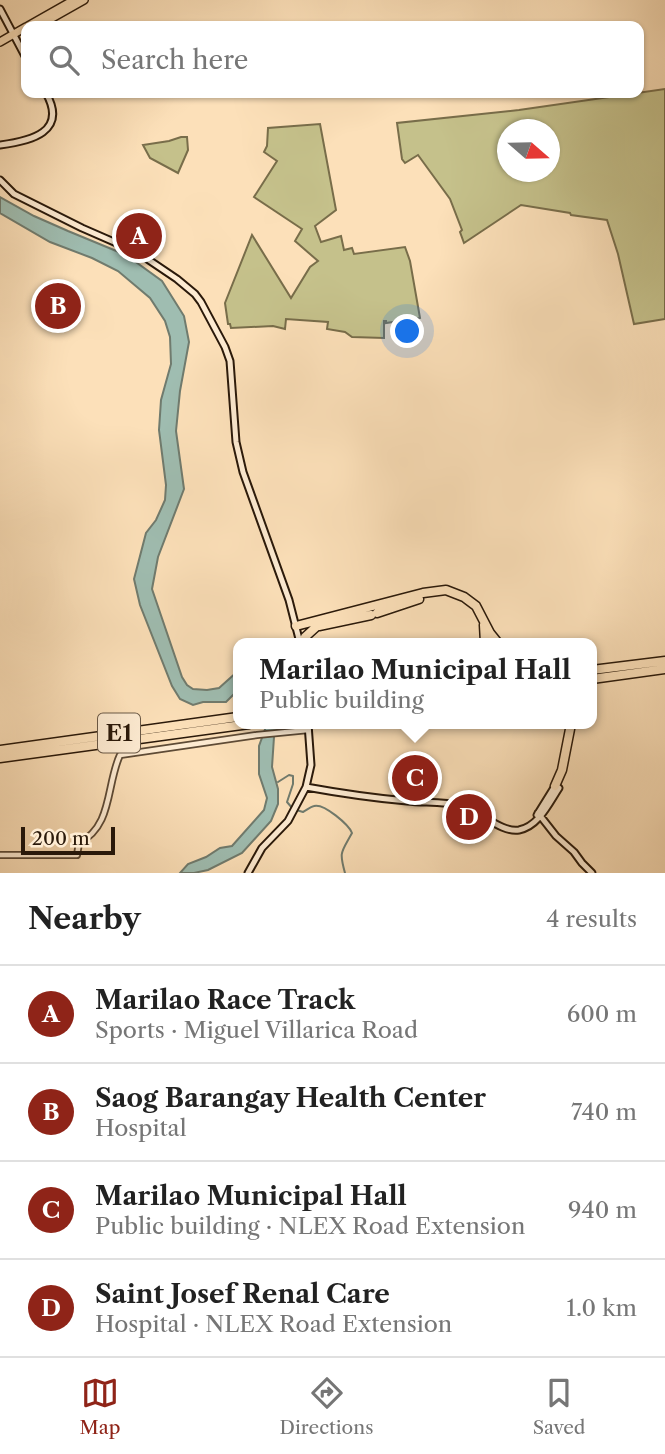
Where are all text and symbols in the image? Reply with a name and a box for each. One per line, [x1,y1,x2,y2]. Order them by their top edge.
search box [21,21,644,98]
icon: search [45,41,83,79]
text: Search here [101,44,248,76]
north arrow [497,119,560,182]
pin: A [116,210,162,262]
pin: B [35,280,81,332]
your location [390,314,424,348]
popup [233,638,597,729]
text: Marilao Municipal Hall [259,654,571,686]
text: Public building [259,686,424,714]
road number: E1 [98,713,140,752]
pin: C [392,752,438,804]
pin: D [446,791,492,843]
scale bar [21,824,116,856]
text: 200 m [32,827,90,850]
text: Nearby [28,900,141,937]
text: 4 results [546,905,637,933]
text: Marilao Race Track [95,984,355,1016]
text: A [42,1000,60,1028]
text: 600 m [567,1000,637,1028]
text: Sports · Miguel Villarica Road [95,1016,418,1044]
text: Saog Barangay Health Center [95,1082,486,1114]
text: B [42,1098,60,1126]
text: 740 m [571,1098,637,1126]
text: Hospital [95,1114,187,1142]
text: Marilao Municipal Hall [95,1180,407,1212]
text: C [42,1196,60,1224]
text: 940 m [568,1196,637,1224]
text: Public building · NLEX Road Extension [95,1212,525,1240]
text: Saint Josef Renal Care [95,1278,390,1310]
text: D [41,1294,61,1322]
text: 1.0 km [566,1294,637,1322]
text: Hospital · NLEX Road Extension [95,1310,452,1338]
tab: Map [80,1374,120,1439]
tab: Directions [280,1374,373,1439]
tab: Saved [533,1374,585,1439]

